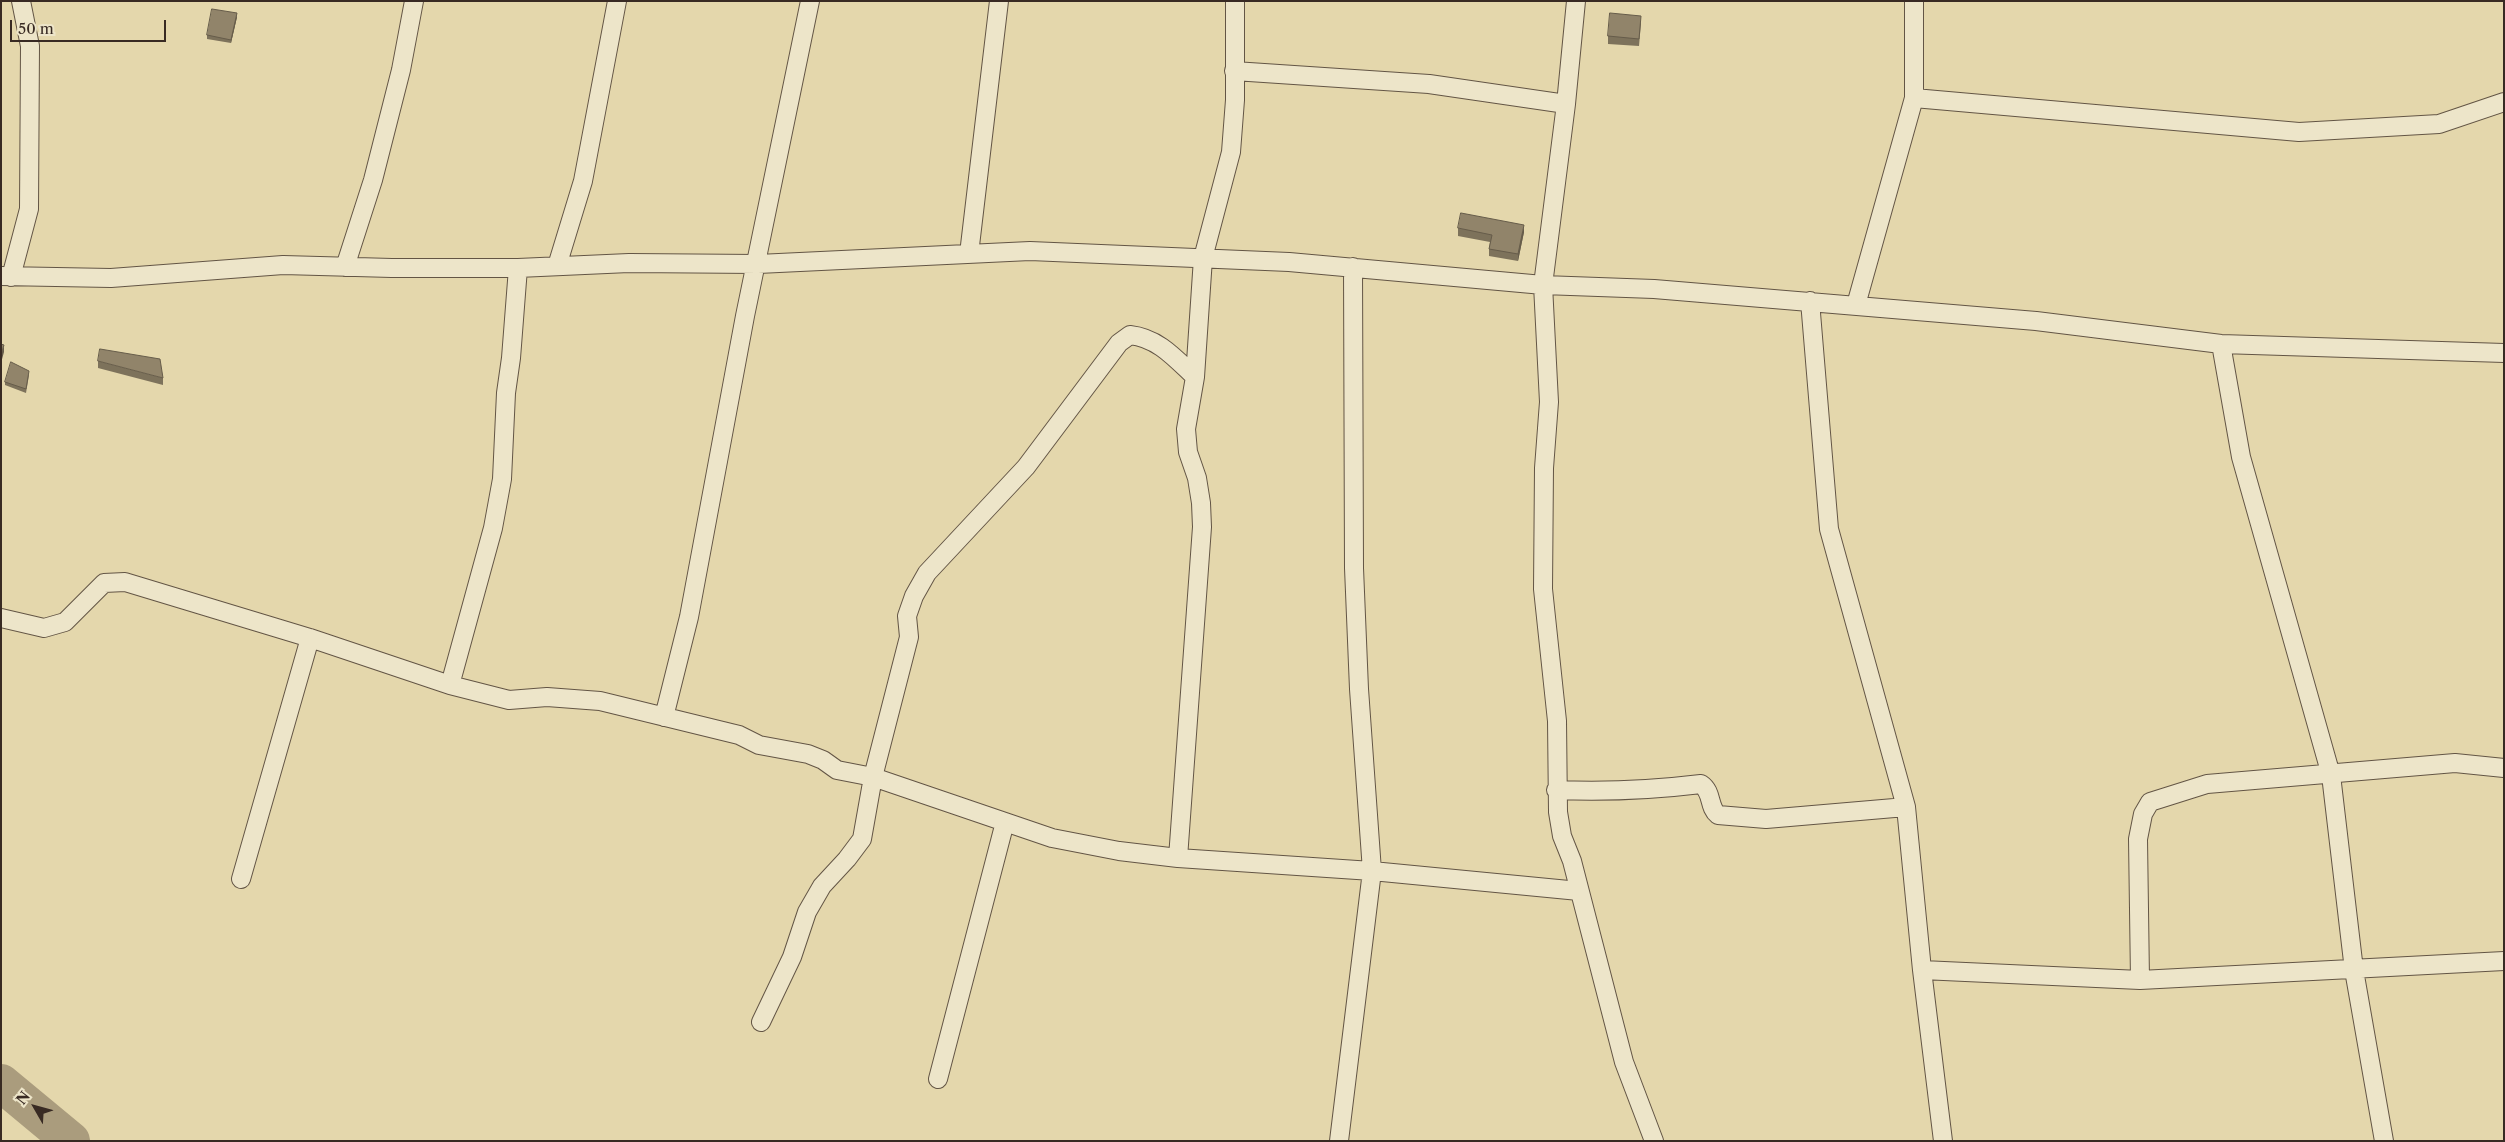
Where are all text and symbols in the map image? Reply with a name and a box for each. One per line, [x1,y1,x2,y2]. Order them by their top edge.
scale bar [12,10,169,42]
text: 50 m [18,19,54,38]
north arrow [10,1082,60,1132]
text: N [12,1087,34,1108]

